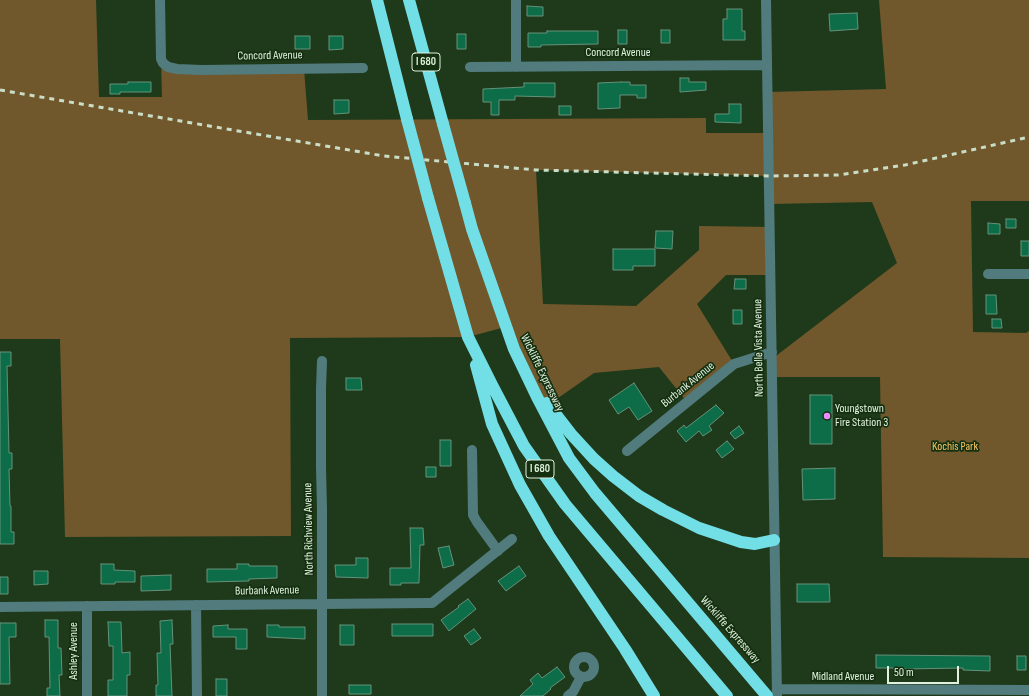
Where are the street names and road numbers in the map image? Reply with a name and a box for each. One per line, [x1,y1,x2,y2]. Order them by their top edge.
street label: Concord Avenue [585,46,651,60]
street label: Concord Avenue [237,48,303,64]
road number: I 680 [412,53,440,71]
street label: North Belle Vista Avenue [751,299,767,397]
street label: Wickliffe Expressway [517,332,567,414]
street label: Burbank Avenue [658,359,718,411]
road number: I 680 [526,460,554,478]
street label: North Richview Avenue [301,483,317,575]
street label: Burbank Avenue [235,583,299,599]
street label: Wickliffe Expressway [697,593,763,667]
street label: Ashley Avenue [67,622,81,680]
street label: Midland Avenue [812,670,874,684]

